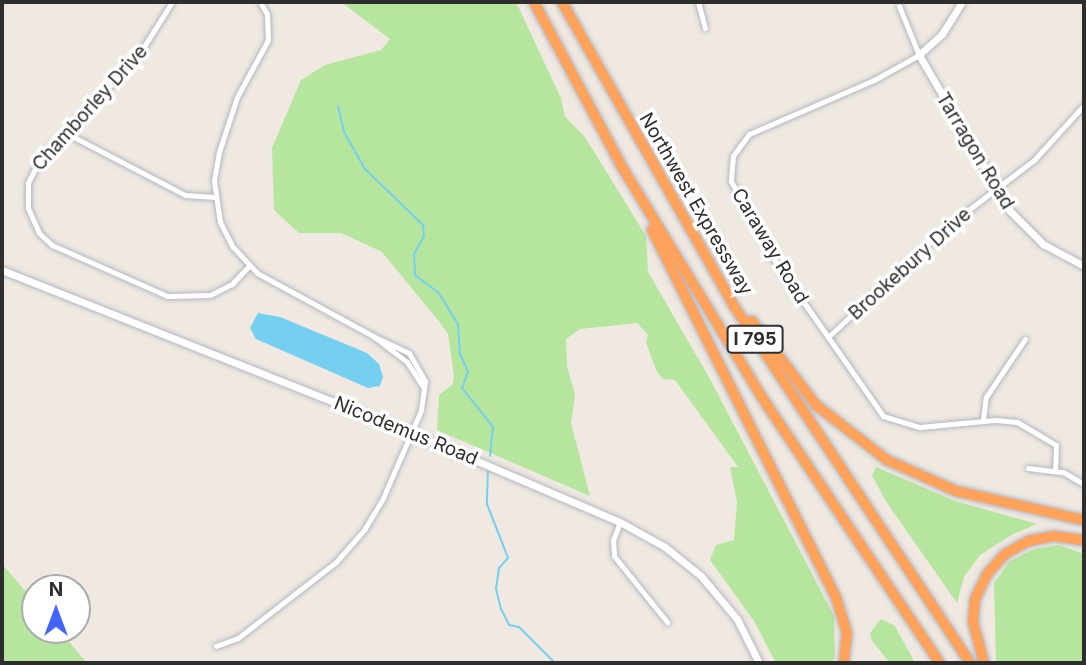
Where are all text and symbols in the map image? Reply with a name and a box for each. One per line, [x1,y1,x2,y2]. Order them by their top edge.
street label: Chamborley Drive [28,40,152,176]
street label: Tarragon Road [931,88,1019,214]
street label: Northwest Expressway [635,109,757,299]
street label: Caraway Road [727,184,813,308]
street label: Brookebury Drive [844,203,976,325]
road number: I 795 [725,324,785,354]
street label: Nicodemus Road [331,392,481,470]
north arrow [21,574,91,644]
text: N [49,578,63,601]

